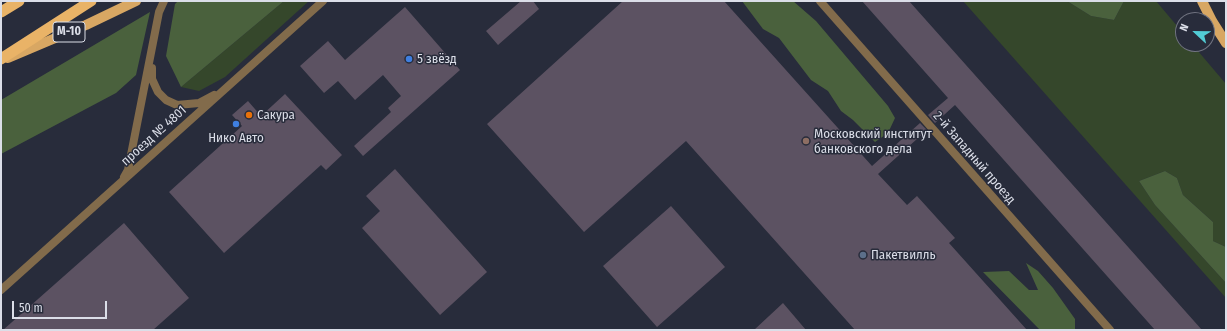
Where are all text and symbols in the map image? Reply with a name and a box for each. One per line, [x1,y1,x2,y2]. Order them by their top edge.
north arrow [1175,12,1215,52]
road number: М-10 [53,22,85,42]
text: N [1177,22,1192,33]
place label: 5 звёзд [417,51,457,67]
marker: 5 звёзд [404,54,414,64]
street label: проезд № 4801 [118,103,190,169]
place label: Сакура [257,107,295,123]
street label: 2-й Западный проезд [930,109,1018,207]
marker: Сакура [244,110,254,120]
marker: Нико Авто [231,119,241,129]
place label: Московский институт банковского дела [814,126,932,157]
place label: Нико Авто [208,130,264,146]
marker: Московский институт банковского дела [801,136,811,146]
place label: Пакетвилль [871,247,935,263]
marker: Пакетвилль [858,250,868,260]
scale bar [14,293,109,319]
text: 50 m [19,301,43,315]

